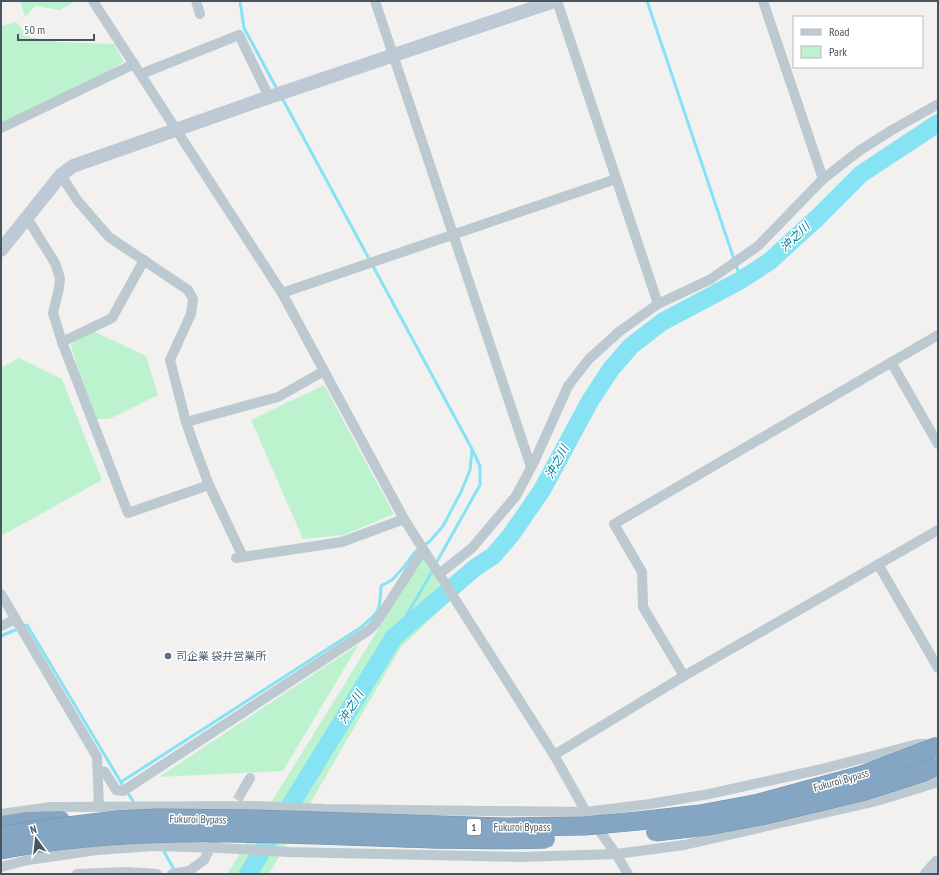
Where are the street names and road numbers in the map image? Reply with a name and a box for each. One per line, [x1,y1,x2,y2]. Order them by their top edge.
street label: Fukuroi Bypass [812,765,870,795]
street label: Fukuroi Bypass [169,812,227,826]
road number: 1 [467,819,481,835]
street label: Fukuroi Bypass [494,820,551,834]

